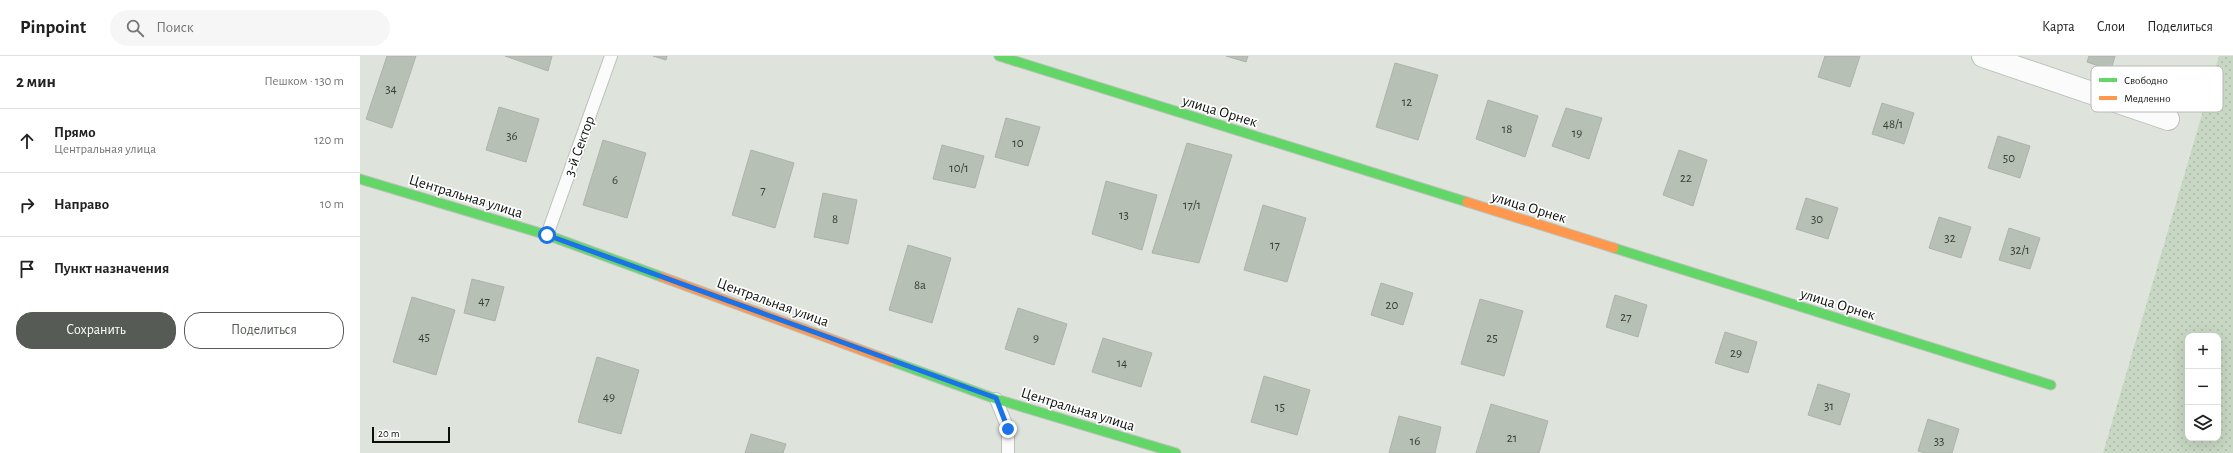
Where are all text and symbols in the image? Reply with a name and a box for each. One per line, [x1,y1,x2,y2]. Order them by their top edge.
search box [110,10,390,46]
icon: search [124,17,146,39]
text: Pinpoint [20,18,86,37]
text: Поиск [156,20,194,35]
text: Карта [2042,20,2075,34]
text: Слои [2097,20,2125,34]
text: Поделиться [2147,20,2213,34]
legend [2091,66,2223,112]
text: 2 мин [16,73,56,90]
text: Пешком · 130 m [264,75,344,88]
text: Свободно [2124,75,2168,86]
house number: 34 [385,83,397,96]
street label: улица Орнек [1180,93,1259,130]
text: Медленно [2124,93,2171,104]
house number: 12 [1402,96,1412,109]
street label: 3-й Сектор [562,114,597,178]
house number: 48/1 [1883,118,1903,131]
house number: 18 [1502,123,1512,136]
text: Прямо [54,125,96,140]
house number: 19 [1572,127,1582,140]
icon: ahead [16,130,38,152]
house number: 36 [506,130,518,143]
text: 120 m [314,134,344,147]
house number: 10 [1012,137,1024,150]
text: Центральная улица [54,143,156,156]
house number: 50 [2003,152,2015,165]
house number: 10/1 [949,162,969,175]
street label: Центральная улица [407,172,525,221]
house number: 22 [1680,172,1692,185]
house number: 6 [612,174,618,187]
house number: 7 [760,184,766,197]
street label: улица Орнек [1489,189,1568,226]
icon: right [16,194,38,216]
text: Направо [54,197,109,212]
text: 10 m [320,198,344,211]
house number: 17/1 [1183,199,1201,212]
house number: 13 [1119,209,1129,222]
house number: 8 [832,213,838,226]
house number: 30 [1811,213,1823,226]
route start [538,226,556,244]
house number: 32 [1944,232,1956,245]
house number: 17 [1270,239,1281,252]
house number: 32/1 [2010,244,2030,257]
icon: arrive [16,258,38,280]
text: Пункт назначения [54,261,169,276]
street label: Центральная улица [715,275,831,330]
house number: 8а [914,279,926,292]
street label: улица Орнек [1798,286,1877,323]
house number: 47 [478,295,490,308]
house number: 20 [1386,299,1399,312]
house number: 27 [1620,311,1632,324]
button: Сохранить [16,312,176,349]
button: Поделиться [184,312,344,349]
house number: 45 [418,331,430,344]
house number: 9 [1033,332,1039,345]
house number: 25 [1486,332,1498,345]
map controls [2185,333,2221,441]
button: + [2185,333,2221,369]
house number: 29 [1730,347,1742,360]
house number: 14 [1117,357,1127,370]
button: − [2185,369,2221,405]
street label: Центральная улица [1019,385,1137,434]
house number: 49 [603,391,615,404]
house number: 31 [1824,400,1834,413]
house number: 15 [1275,401,1285,414]
button: layers [2185,405,2221,441]
route end [999,420,1017,438]
scale bar [372,425,450,444]
text: 20 m [378,428,399,439]
house number: 21 [1507,432,1517,445]
house number: 16 [1410,435,1420,448]
house number: 33 [1934,435,1944,448]

